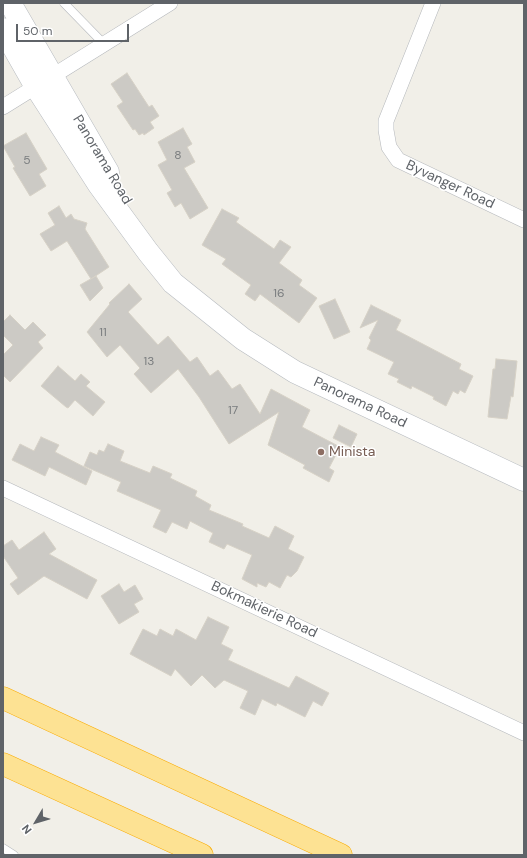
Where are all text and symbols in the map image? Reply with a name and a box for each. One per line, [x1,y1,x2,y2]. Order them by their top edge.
scale bar [18,16,131,42]
text: 50 m [23,23,52,39]
street label: Panorama Road [69,112,135,208]
house number: 8 [174,149,182,163]
house number: 5 [23,154,31,168]
street label: Byvanger Road [403,157,497,213]
house number: 16 [273,287,285,301]
house number: 11 [99,326,107,340]
house number: 13 [144,355,154,369]
street label: Panorama Road [311,374,409,432]
house number: 17 [228,404,238,418]
place label: Minista [329,444,375,460]
marker: Minista [316,447,326,457]
street label: Bokmakierie Road [208,578,320,642]
north arrow [16,802,56,842]
text: N [19,822,35,837]

